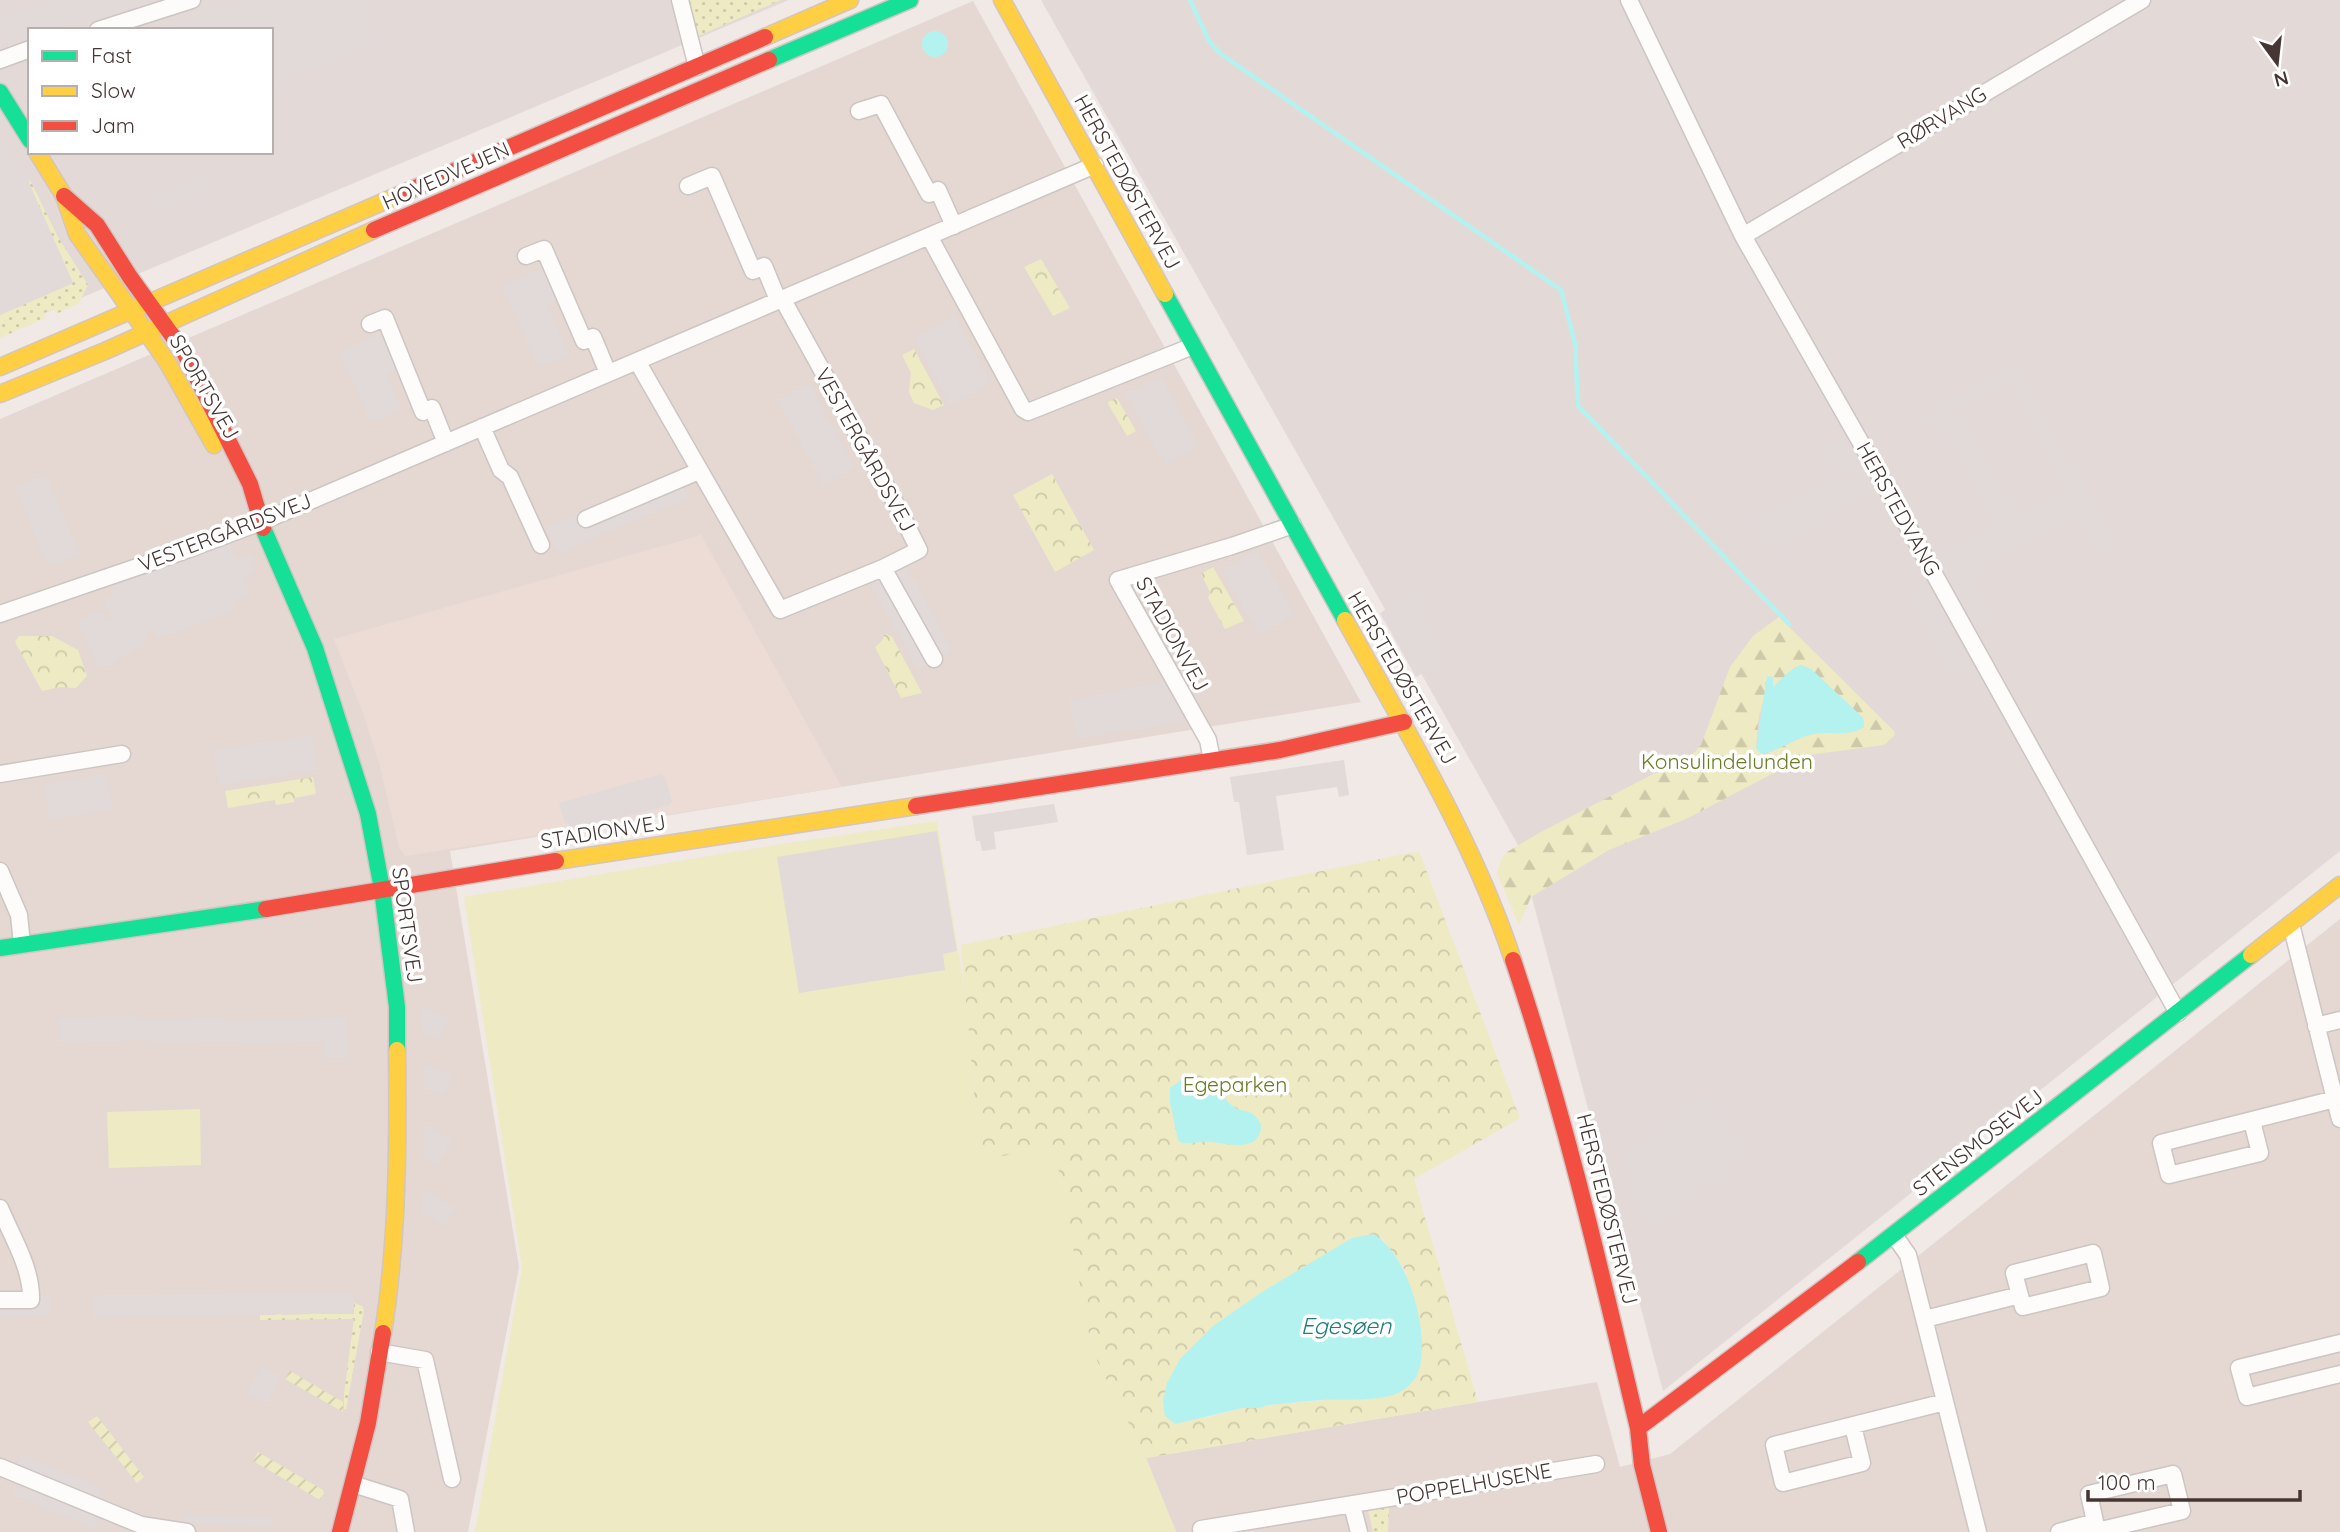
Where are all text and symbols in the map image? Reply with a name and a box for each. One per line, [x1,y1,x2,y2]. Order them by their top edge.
legend [28,28,273,154]
north arrow [2242,28,2312,98]
text: Fast [91,42,132,68]
text: N [2272,66,2291,93]
text: Slow [91,77,136,103]
street label: RØRVANG [1892,80,1991,154]
street label: HERSTEDØSTERVEJ [1069,90,1187,273]
text: Jam [91,112,135,138]
street label: HOVEDVEJEN [378,135,513,215]
street label: SPORTSVEJ [165,330,245,443]
street label: VESTERGÅRDSVEJ [810,363,922,536]
street label: HERSTEDVANG [1851,437,1946,580]
street label: VESTERGÅRDSVEJ [135,487,315,577]
street label: STADIONVEJ [1131,572,1215,695]
street label: HERSTEDØSTERVEJ [1343,586,1463,769]
park label: Konsulindelunden [1641,748,1813,774]
street label: STADIONVEJ [538,808,667,854]
street label: SPORTSVEJ [387,865,429,984]
park label: Egeparken [1183,1071,1287,1097]
street label: STENSMOSEVEJ [1907,1083,2048,1201]
street label: HERSTEDØSTERVEJ [1572,1111,1644,1307]
water label: Egesøen [1301,1311,1392,1340]
street label: POPPELHUSENE [1394,1457,1554,1509]
scale bar [2088,1458,2300,1502]
text: 100 m [2098,1469,2156,1495]

